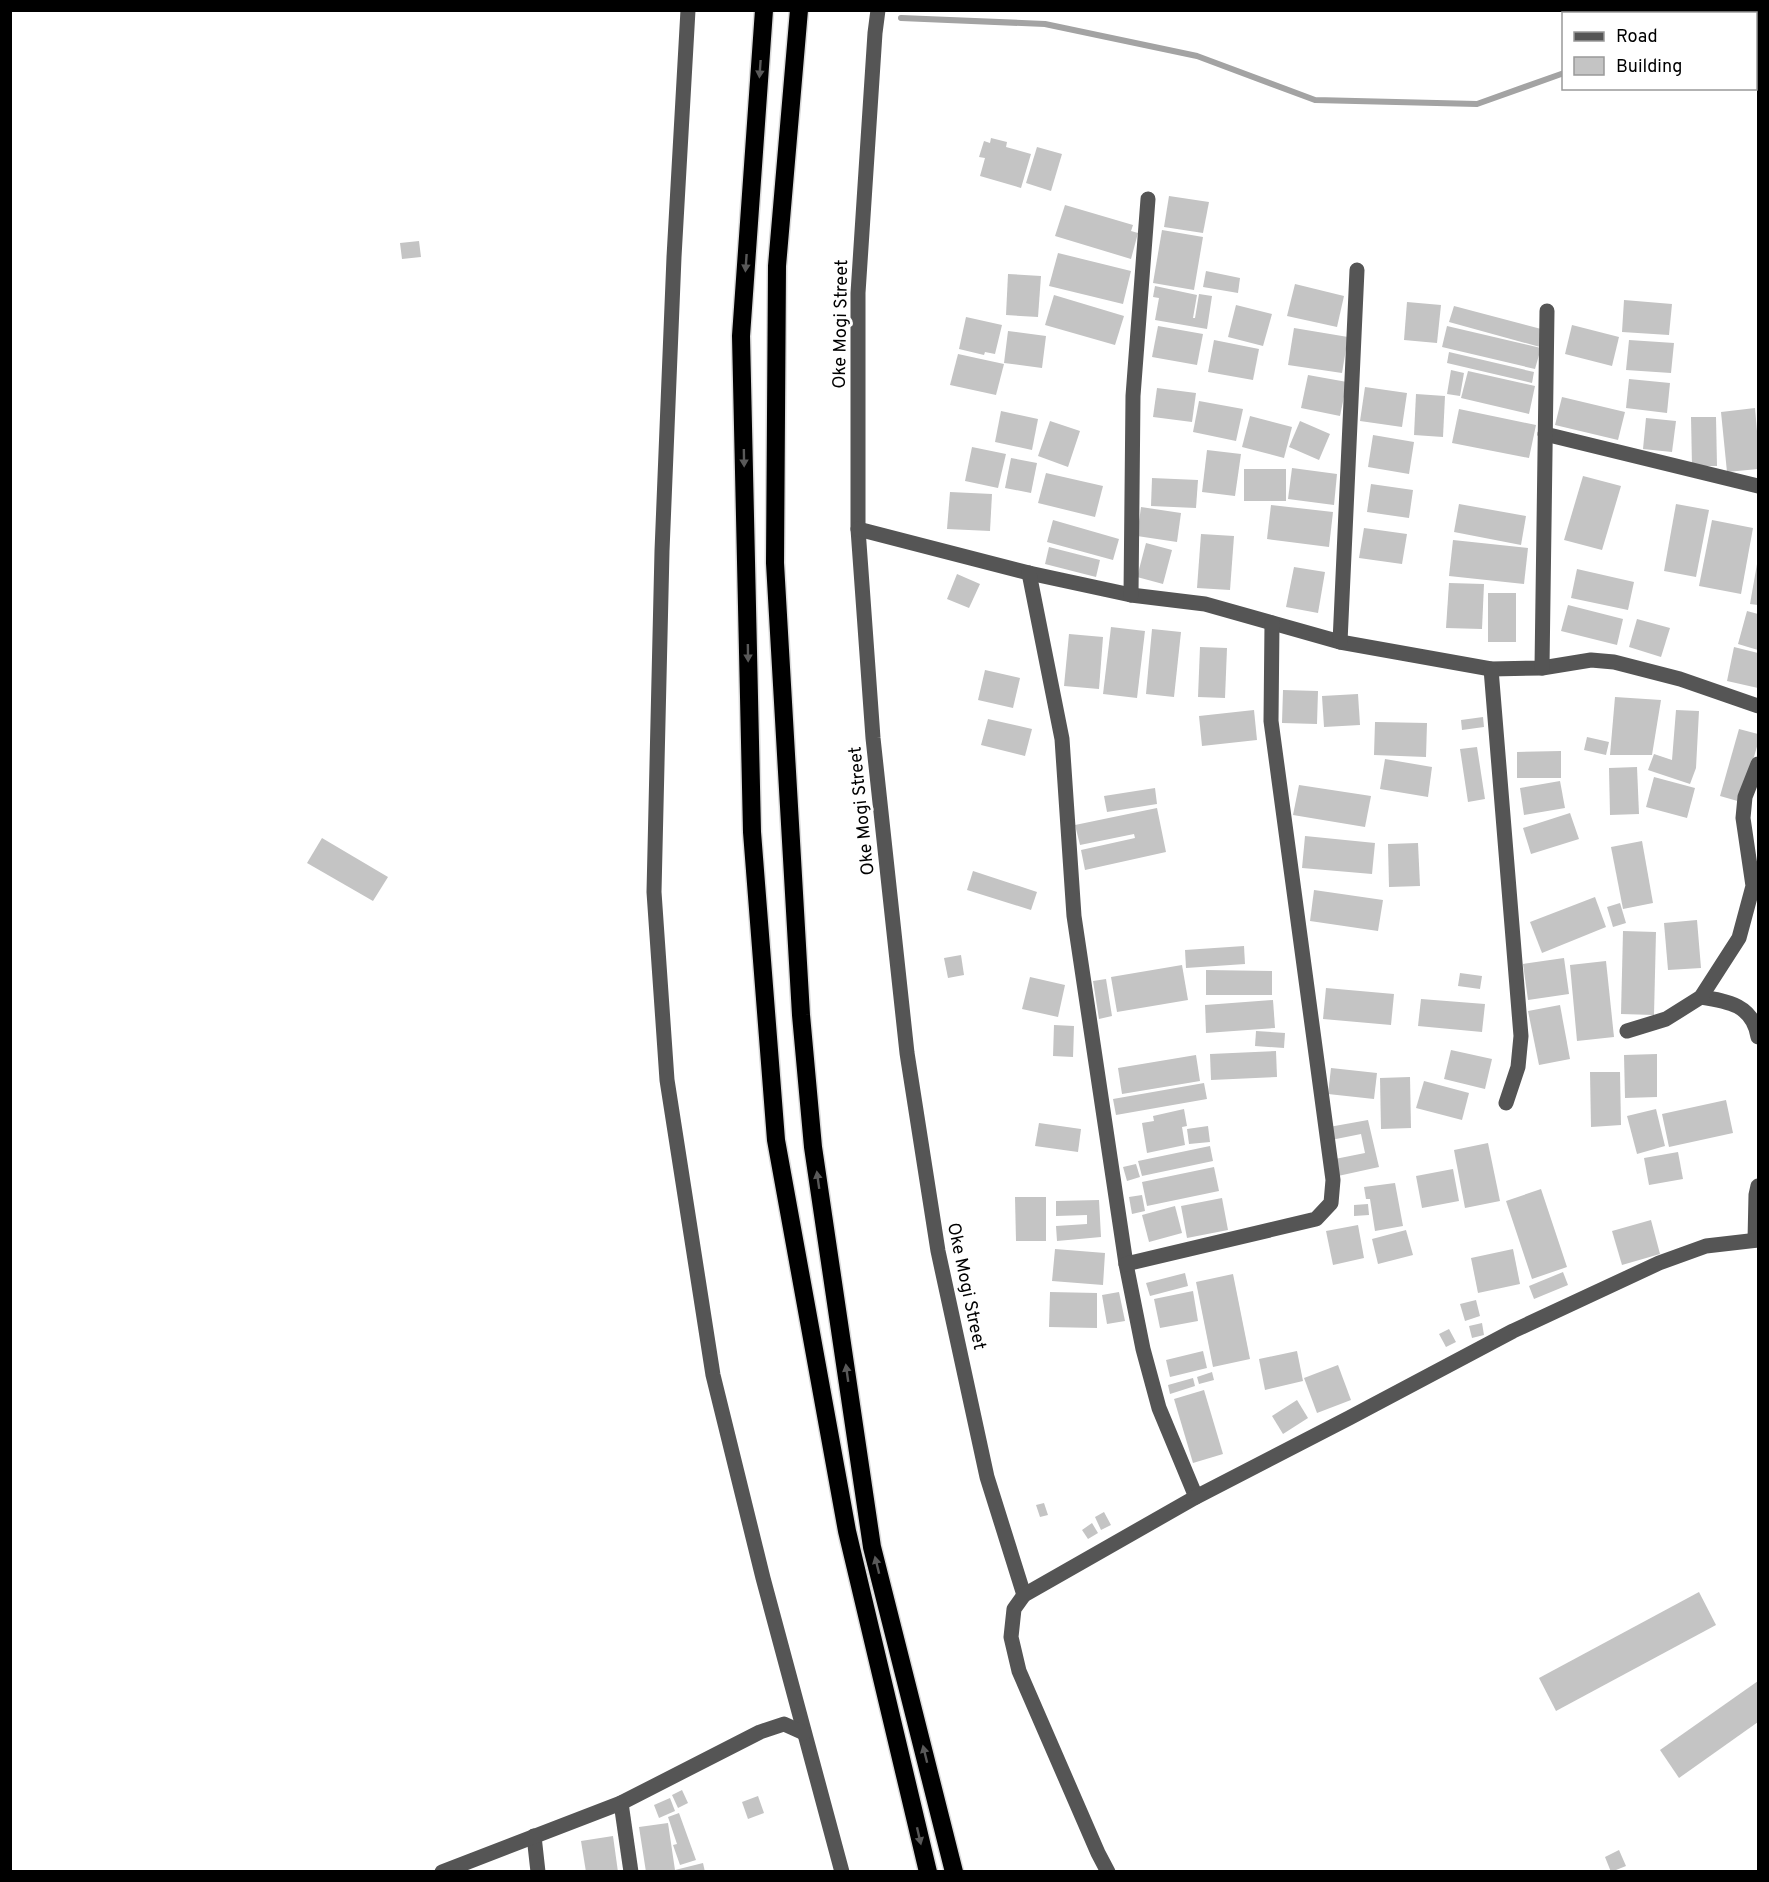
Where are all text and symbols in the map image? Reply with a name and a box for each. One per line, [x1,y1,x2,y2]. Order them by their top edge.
legend [1562,12,1757,90]
text: Road [1616,26,1658,49]
text: Building [1616,56,1682,79]
one-way arrow [755,59,764,78]
one-way arrow [741,254,751,273]
street label: Oke Mogi Street [829,259,854,389]
one-way arrow [739,449,748,468]
one-way arrow [743,644,753,663]
street label: Oke Mogi Street [844,745,881,876]
one-way arrow [814,1170,823,1189]
street label: Oke Mogi Street [941,1221,990,1352]
one-way arrow [842,1363,851,1382]
one-way arrow [871,1556,881,1574]
one-way arrow [919,1745,929,1763]
one-way arrow [915,1827,925,1845]

